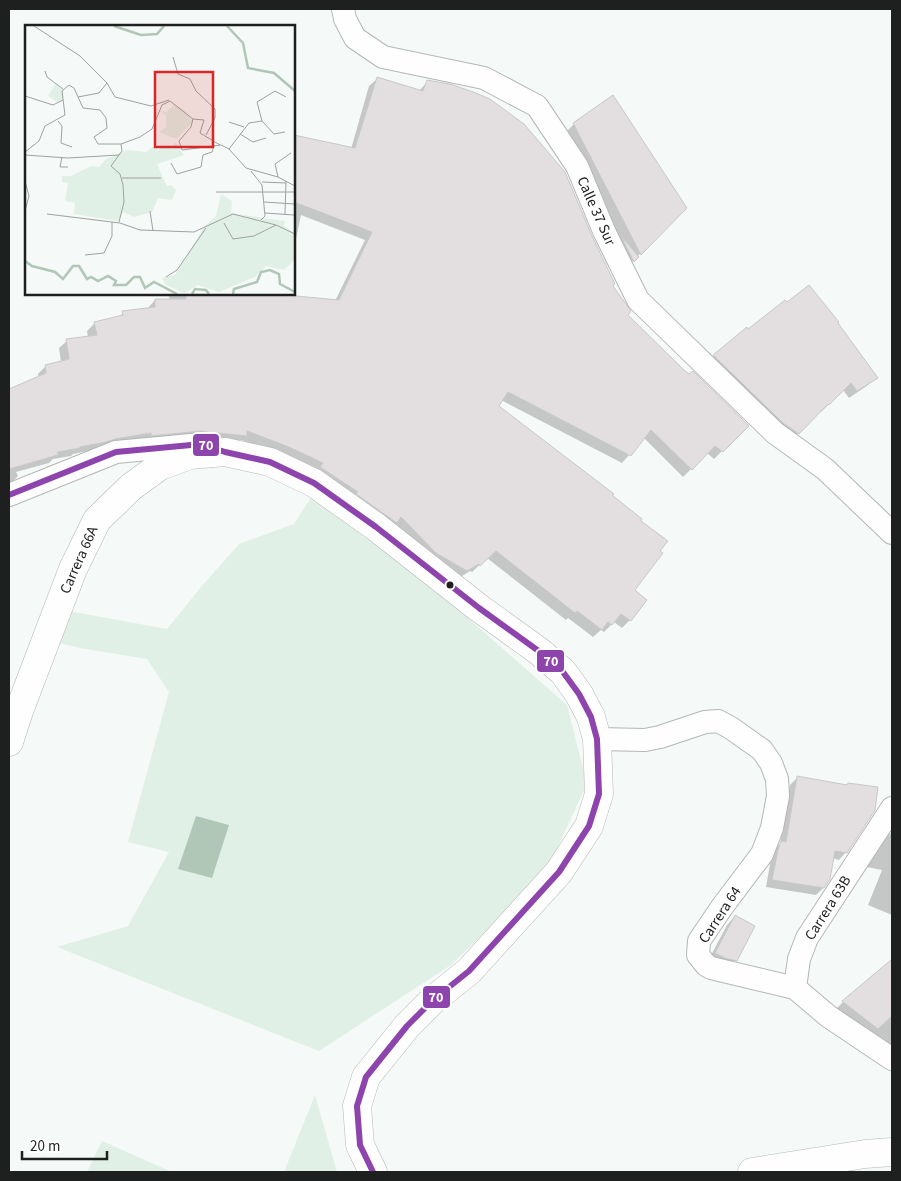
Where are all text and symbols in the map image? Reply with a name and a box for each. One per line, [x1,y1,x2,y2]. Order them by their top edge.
inset map [25,25,295,295]
street label: Calle 37 Sur [571,173,621,250]
line badge: 70 [192,433,220,457]
text: 70 [199,436,213,456]
street label: Carrera 66A [55,522,104,597]
unlabelled marker [445,580,455,590]
line badge: 70 [536,649,565,673]
text: 70 [544,652,558,672]
street label: Carrera 63B [800,871,856,945]
street label: Carrera 64 [694,882,747,948]
line badge: 70 [422,985,451,1009]
text: 70 [429,988,443,1008]
scale bar [22,1128,108,1160]
text: 20 m [30,1136,60,1157]

